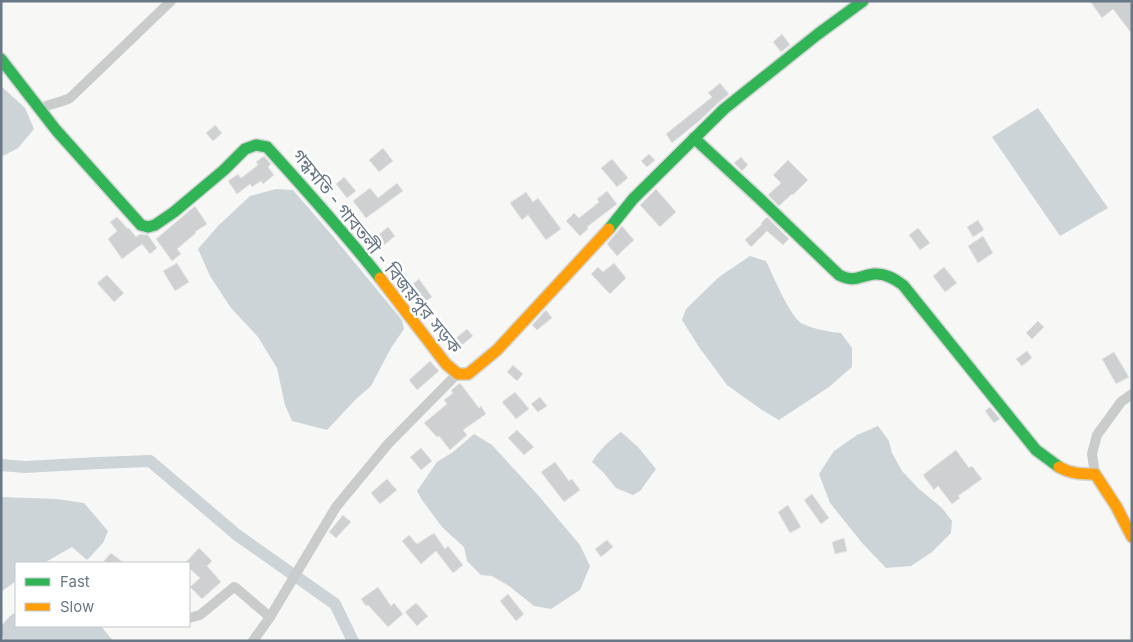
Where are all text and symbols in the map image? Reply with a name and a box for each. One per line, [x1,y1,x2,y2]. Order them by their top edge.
street label: গন্ধমতি - গাবতলী - বিজয়পুর সড়ক [287,145,466,358]
legend [15,562,190,627]
text: Fast [60,572,90,591]
text: Slow [60,597,94,616]

